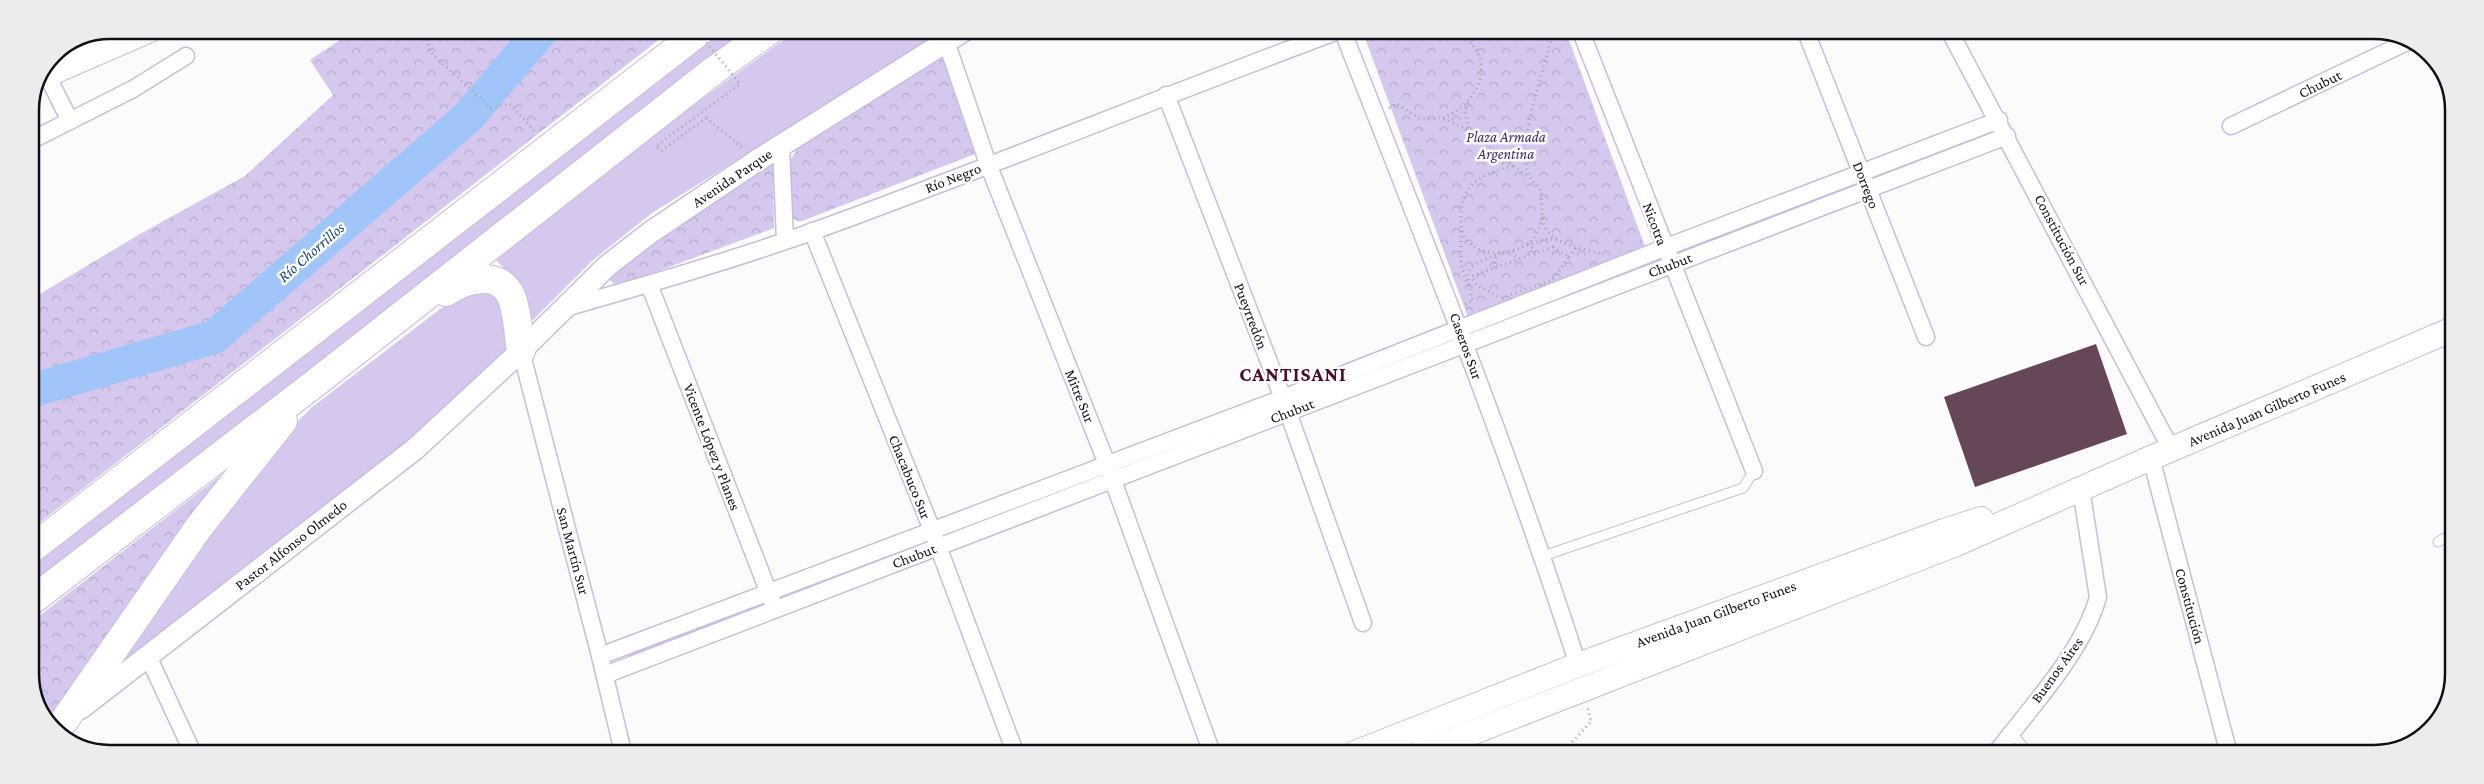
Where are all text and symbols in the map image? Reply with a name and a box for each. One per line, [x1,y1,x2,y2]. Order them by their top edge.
street label: Chubut [2296,66,2345,101]
park label: Plaza Armada Argentina [1466,129,1546,163]
street label: Avenida Parque [689,145,776,211]
street label: Dorrego [1849,159,1882,211]
street label: Río Negro [923,160,984,197]
street label: Constitución Sur [2031,192,2093,289]
street label: Nicotra [1640,200,1670,248]
water label: Río Chorrillos [274,219,348,285]
street label: Chubut [1646,249,1695,281]
street label: Pueyrredón [1230,281,1271,352]
street label: Caseros Sur [1447,311,1486,382]
district label: CANTISANI [1239,363,1347,385]
street label: Mitre Sur [1062,367,1098,426]
street label: Avenida Juan Gilberto Funes [2186,369,2349,450]
street label: Vicente López y Planes [679,381,744,513]
street label: Chubut [1268,395,1317,427]
street label: Chacabuco Sur [886,433,934,522]
street label: Pastor Alfonso Olmedo [232,497,350,593]
street label: San Martín Sur [554,506,592,597]
street label: Chubut [890,540,939,572]
street label: Constitución [2172,566,2208,646]
street label: Avenida Juan Gilberto Funes [1634,578,1799,651]
street label: Buenos Aires [2028,634,2086,706]

